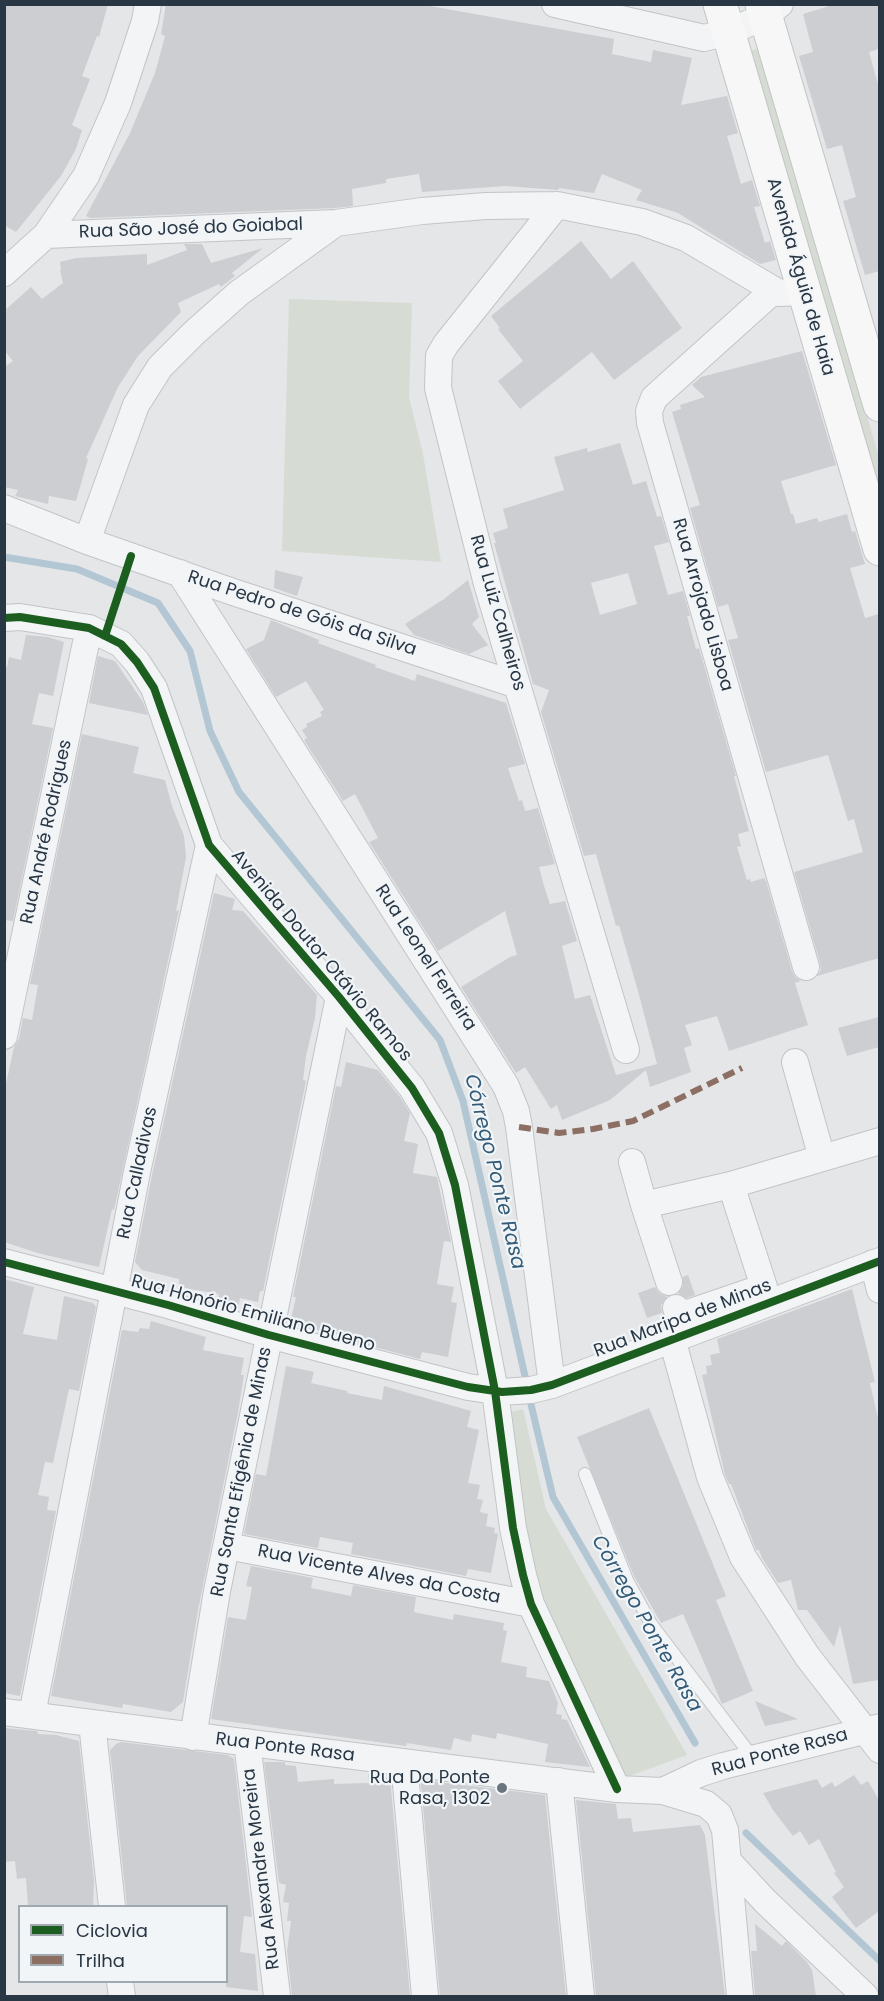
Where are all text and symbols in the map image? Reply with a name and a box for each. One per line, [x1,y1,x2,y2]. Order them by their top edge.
street label: Avenida Águia de Haia [761,175,839,379]
street label: Rua São José do Goiabal [79,214,303,244]
street label: Rua Arrojado Lisboa [667,516,737,694]
street label: Rua Luiz Calheiros [464,532,530,694]
street label: Rua Pedro de Góis da Silva [185,567,419,661]
street label: Rua André Rodrigues [17,738,77,926]
street label: Avenida Doutor Otávio Ramos [226,846,416,1066]
street label: Rua Leonel Ferreira [370,881,480,1035]
water label: Córrego Ponte Rasa [458,1072,530,1272]
street label: Rua Calladivas [113,1105,163,1241]
street label: Rua Honório Emiliano Bueno [129,1271,377,1357]
street label: Rua Maripa de Minas [591,1275,775,1363]
street label: Rua Santa Efigênia de Minas [207,1345,277,1599]
water label: Córrego Ponte Rasa [586,1531,706,1717]
street label: Rua Vicente Alves da Costa [256,1541,502,1609]
street label: Rua Ponte Rasa [710,1724,850,1782]
street label: Rua Ponte Rasa [214,1729,356,1767]
street label: Rua Alexandre Moreira [239,1767,285,1971]
place label: Rua Da Ponte Rasa, 1302 [370,1767,490,1810]
marker: Rua Da Ponte Rasa, 1302 [495,1781,509,1795]
legend [18,1905,228,1983]
text: Ciclovia [76,1918,148,1943]
text: Trilha [76,1948,125,1973]

